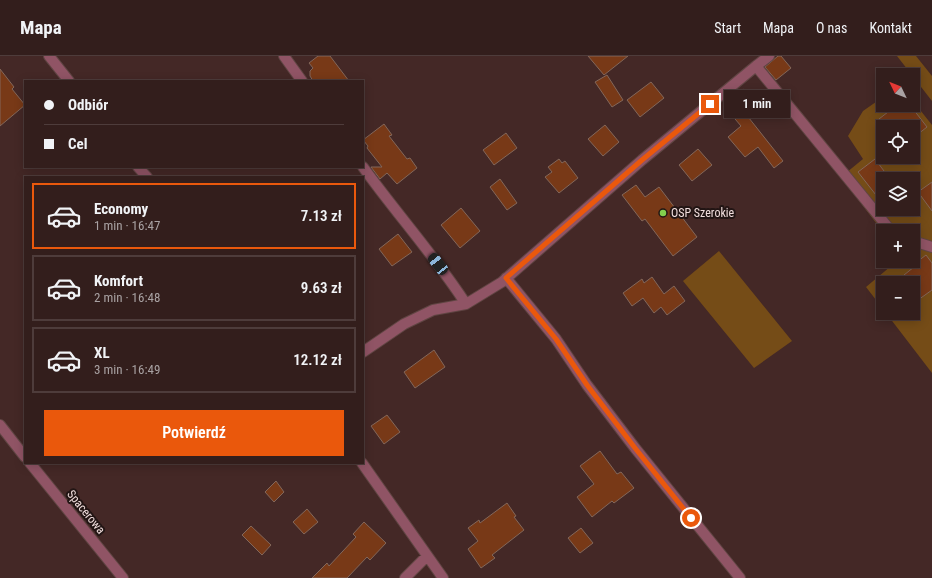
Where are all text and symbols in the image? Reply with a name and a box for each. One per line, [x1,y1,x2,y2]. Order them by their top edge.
text: Mapa [20,16,62,39]
text: Start [714,20,741,36]
text: Mapa [763,20,794,36]
text: O nas [816,20,847,36]
text: Kontakt [869,20,912,36]
north arrow [876,68,920,112]
map controls [876,68,920,320]
callout: 1 min [724,90,790,118]
route end [701,95,719,113]
text: Odbiór [68,96,108,114]
text: 1 min [743,96,771,111]
button: locate [876,120,920,164]
text: Cel [68,135,88,153]
button: layers [876,172,920,216]
icon: car [46,198,82,234]
text: Economy [94,200,148,218]
place label: OSP Szerokie [671,206,735,220]
text: 7.13 zł [301,207,342,225]
marker: OSP Szerokie [658,208,668,218]
text: 1 min · 16:47 [94,218,160,233]
button: + [876,224,920,268]
car [426,251,450,277]
icon: car [46,270,82,306]
text: Komfort [94,272,143,290]
button: − [876,276,920,320]
text: 9.63 zł [301,279,342,297]
text: 2 min · 16:48 [94,290,160,305]
icon: car [46,342,82,378]
text: XL [94,344,110,362]
text: 12.12 zł [293,351,342,369]
text: 3 min · 16:49 [94,362,160,377]
button: Potwierdź [44,410,344,456]
street label: Spacerowa [64,487,108,537]
route start [682,509,700,527]

